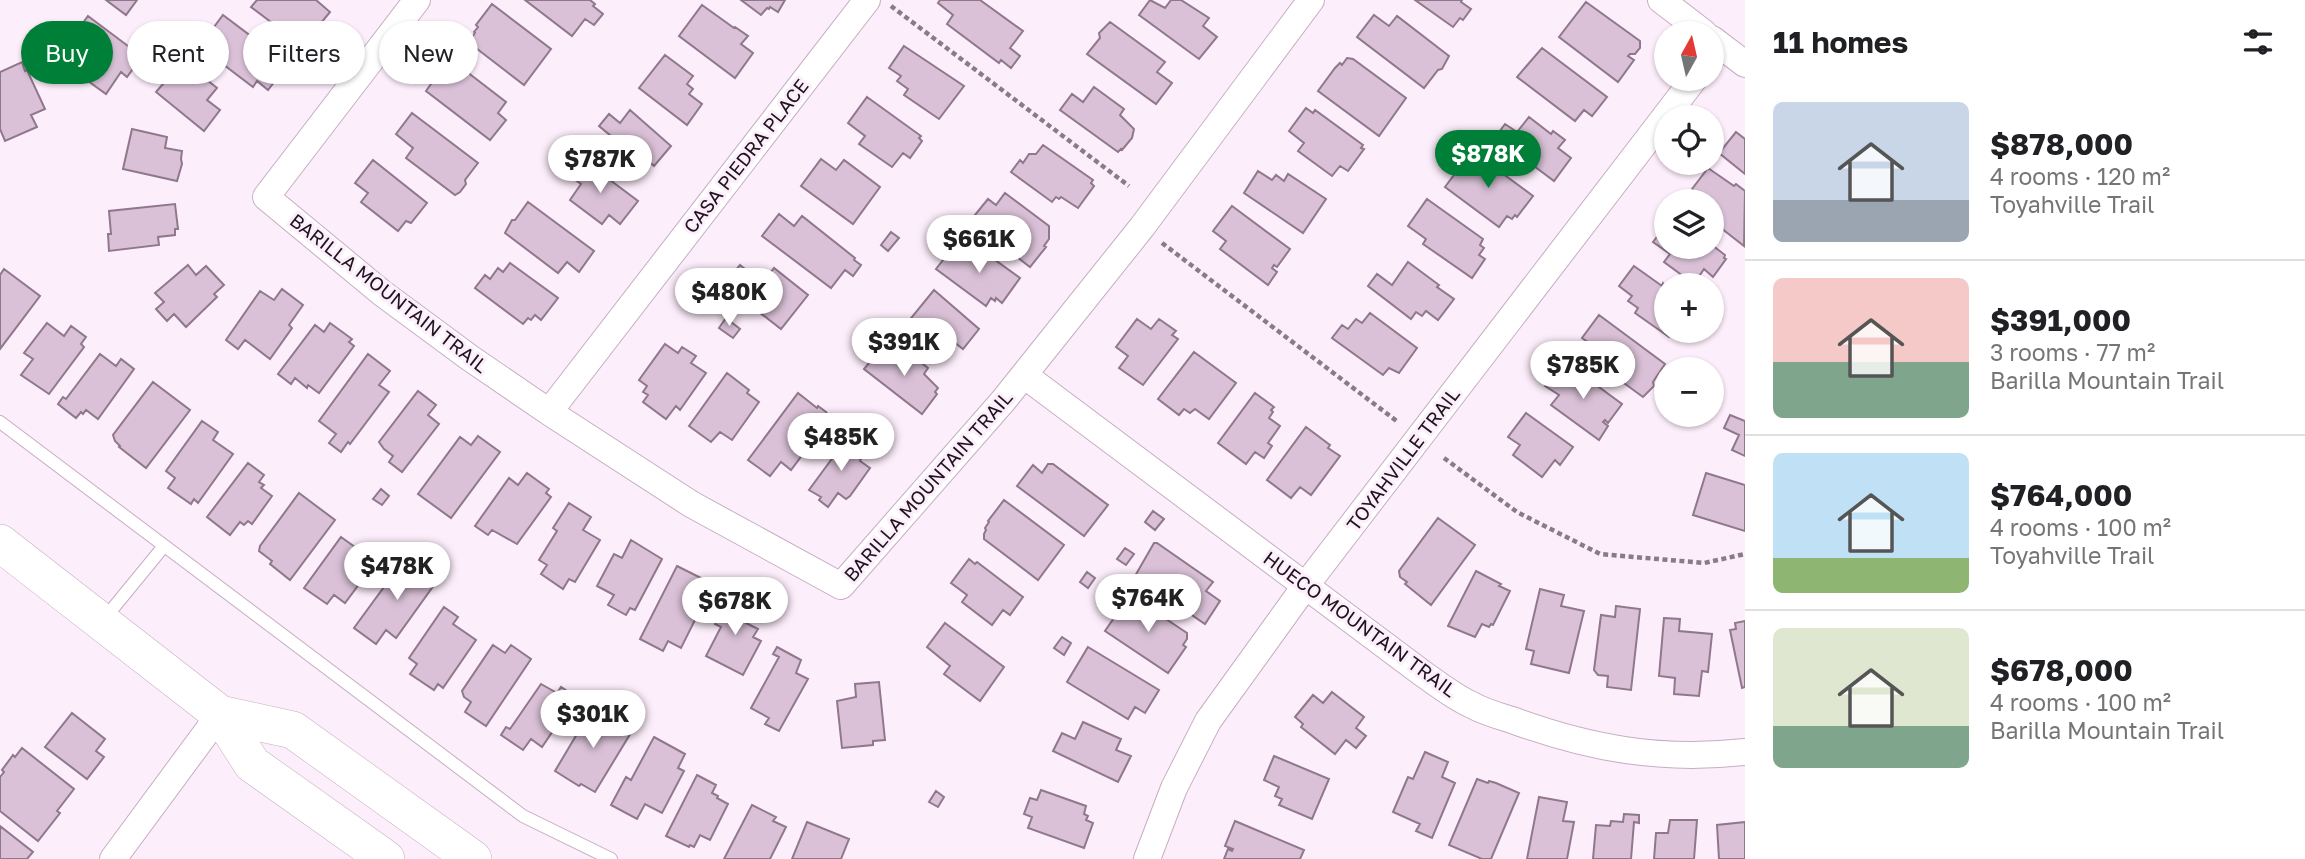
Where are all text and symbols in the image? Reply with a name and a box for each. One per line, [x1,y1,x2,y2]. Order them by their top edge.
chip: Buy [21,21,113,84]
chip: Rent [127,21,229,84]
chip: Filters [243,21,365,84]
chip: New [379,21,478,84]
north arrow [1654,21,1724,91]
map controls [1654,21,1724,427]
icon: filters [2239,23,2277,61]
text: 11 homes [1773,24,1908,60]
street label: CASA PIEDRA PLACE [678,74,813,237]
button: locate [1654,105,1724,175]
text: $878,000 [1990,126,2133,162]
pin: $878K [1439,130,1537,190]
icon: home [1829,130,1913,214]
pin: $787K [551,136,649,195]
text: $878K [1451,139,1525,167]
text: $787K [564,144,636,172]
text: 4 rooms · 120 m² [1990,162,2170,190]
button: layers [1654,189,1724,259]
text: Toyahville Trail [1990,190,2154,218]
street label: BARILLA MOUNTAIN TRAIL [286,208,493,377]
pin: $661K [930,216,1028,275]
text: $661K [942,224,1016,252]
pin: $480K [680,268,778,328]
button: + [1654,273,1724,343]
text: $480K [691,277,767,305]
text: $391,000 [1990,302,2131,338]
icon: home [1829,306,1913,390]
pin: $391K [855,318,953,378]
text: $391K [868,327,940,355]
text: 3 rooms · 77 m² [1990,338,2155,366]
pin: $785K [1534,342,1632,401]
text: $785K [1546,350,1620,378]
button: − [1654,357,1724,427]
text: Barilla Mountain Trail [1990,366,2224,394]
street label: TOYAHVILLE TRAIL [1341,382,1464,535]
street label: BARILLA MOUNTAIN TRAIL [839,386,1017,586]
pin: $485K [792,414,890,473]
text: $485K [803,422,879,450]
text: $764,000 [1990,477,2132,513]
icon: home [1829,481,1913,565]
text: 4 rooms · 100 m² [1990,513,2171,541]
text: Toyahville Trail [1990,541,2154,569]
pin: $478K [348,542,446,602]
street label: HUECO MOUNTAIN TRAIL [1259,546,1461,701]
text: $478K [360,551,434,579]
pin: $764K [1099,574,1197,634]
pin: $678K [686,578,784,637]
text: $764K [1111,583,1185,611]
text: $678K [698,586,772,614]
text: $678,000 [1990,652,2133,688]
icon: home [1829,656,1913,740]
text: 4 rooms · 100 m² [1990,688,2171,716]
pin: $301K [544,690,642,750]
text: $301K [557,699,629,727]
text: Barilla Mountain Trail [1990,716,2224,744]

